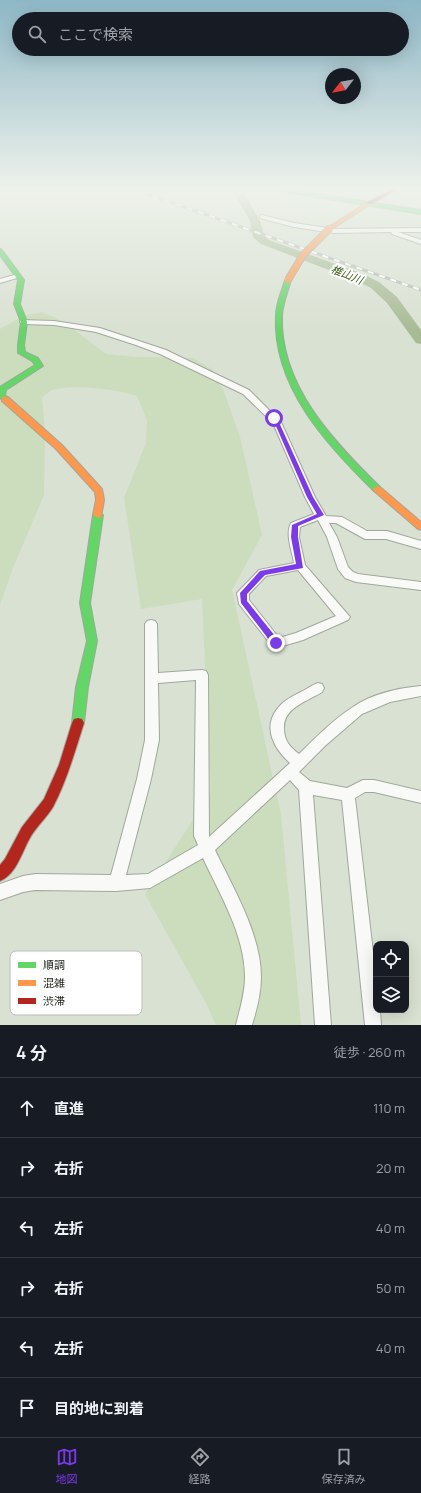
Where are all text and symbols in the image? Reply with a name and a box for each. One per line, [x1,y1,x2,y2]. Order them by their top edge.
search box [12,12,409,56]
icon: search [26,23,48,45]
text: ここで検索 [58,24,133,45]
north arrow [325,68,361,104]
water label: 椎山川 [329,261,366,288]
route start [265,409,283,427]
route end [267,634,285,652]
map controls [373,941,409,1013]
button: locate [373,941,409,977]
legend [10,951,142,1015]
text: 順調 [43,957,65,972]
text: 混雑 [43,975,65,990]
button: layers [373,977,409,1013]
text: 渋滞 [43,993,65,1008]
text: 4 分 [16,1041,47,1064]
text: 徒歩 · 260 m [334,1043,405,1061]
icon: ahead [16,1097,38,1119]
text: 直進 [54,1098,84,1119]
text: 110 m [373,1099,405,1117]
icon: right [16,1157,38,1179]
text: 右折 [54,1158,84,1179]
text: 20 m [376,1159,405,1177]
icon: left [16,1217,38,1239]
text: 左折 [54,1218,84,1239]
text: 40 m [376,1219,405,1237]
icon: right [16,1277,38,1299]
text: 右折 [54,1278,84,1299]
text: 50 m [376,1279,405,1297]
icon: left [16,1337,38,1359]
text: 左折 [54,1338,84,1359]
text: 40 m [376,1339,405,1357]
icon: arrive [16,1397,38,1419]
text: 目的地に到着 [54,1398,144,1419]
tab: 地図 [56,1446,78,1486]
tab: 経路 [189,1446,211,1486]
tab: 保存済み [322,1446,366,1486]

